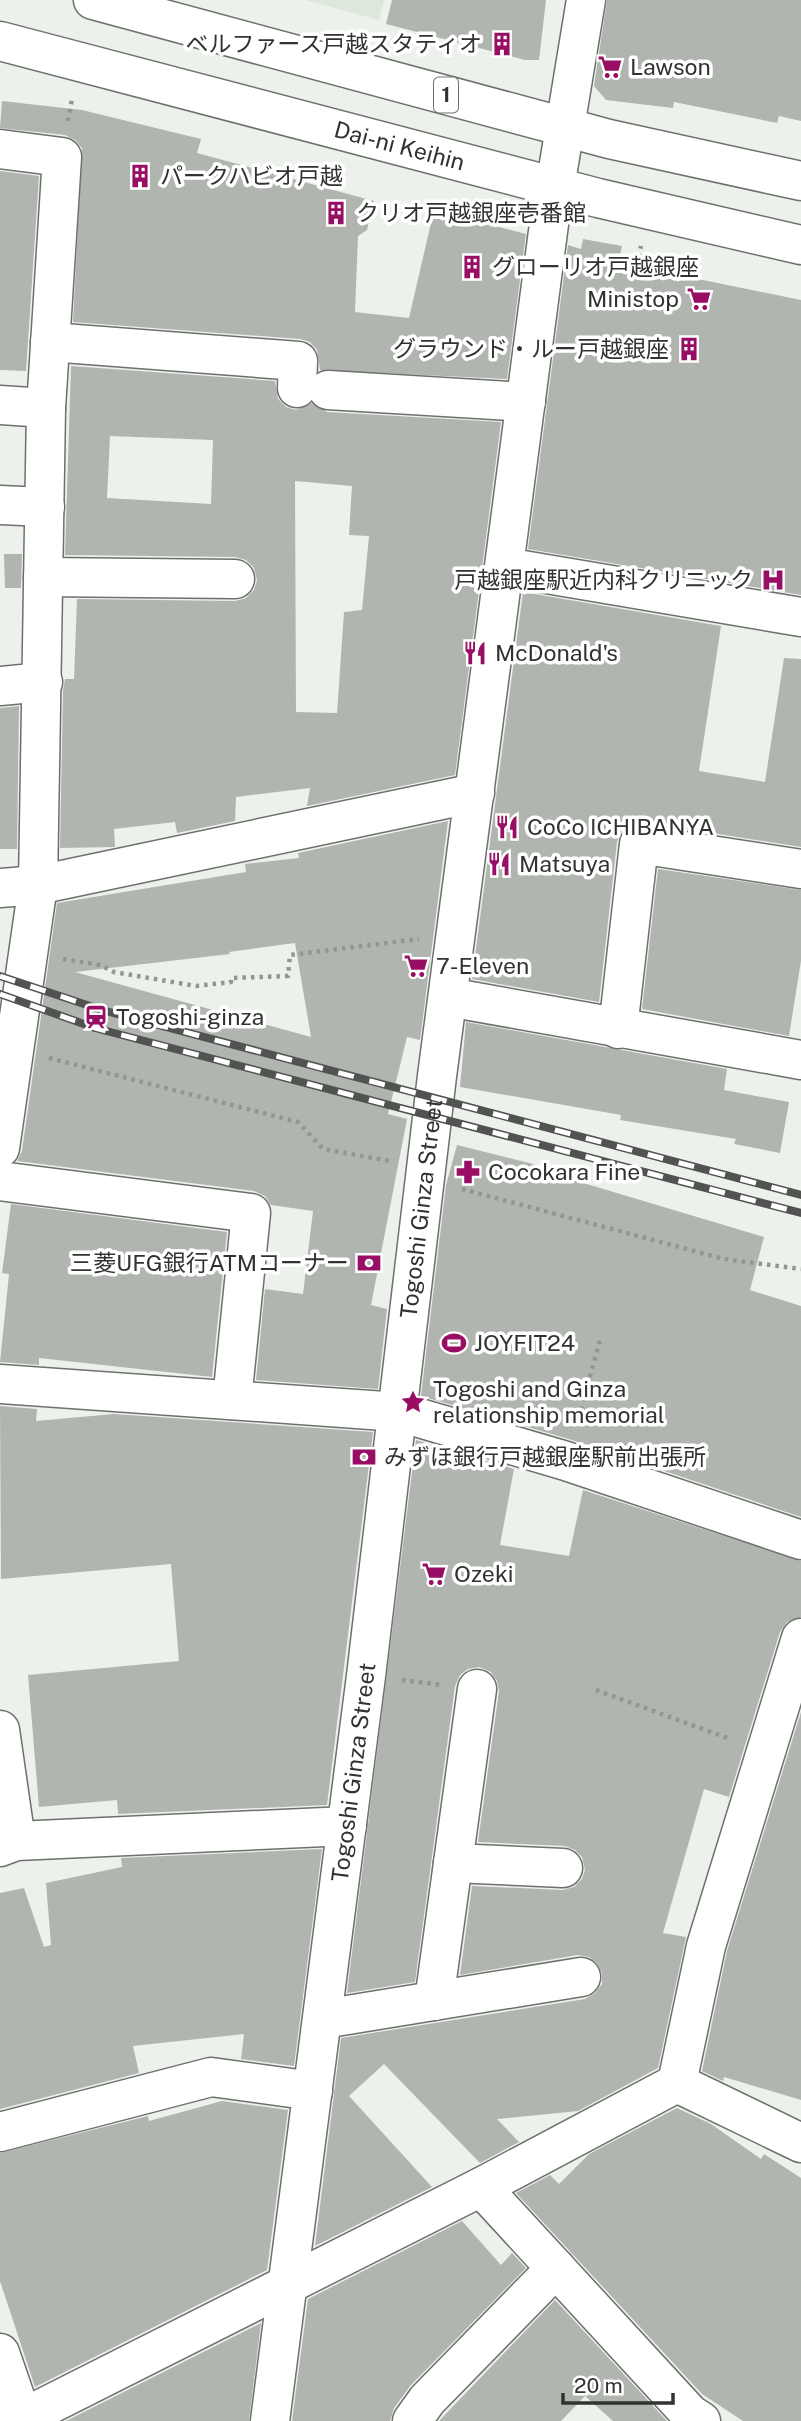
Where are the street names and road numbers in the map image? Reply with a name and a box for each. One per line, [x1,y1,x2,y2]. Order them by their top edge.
road number: 1 [434,78,458,112]
street label: Dai-ni Keihin [331,115,468,175]
street label: Togoshi Ginza Street [394,1097,447,1320]
street label: Togoshi Ginza Street [326,1661,380,1883]

